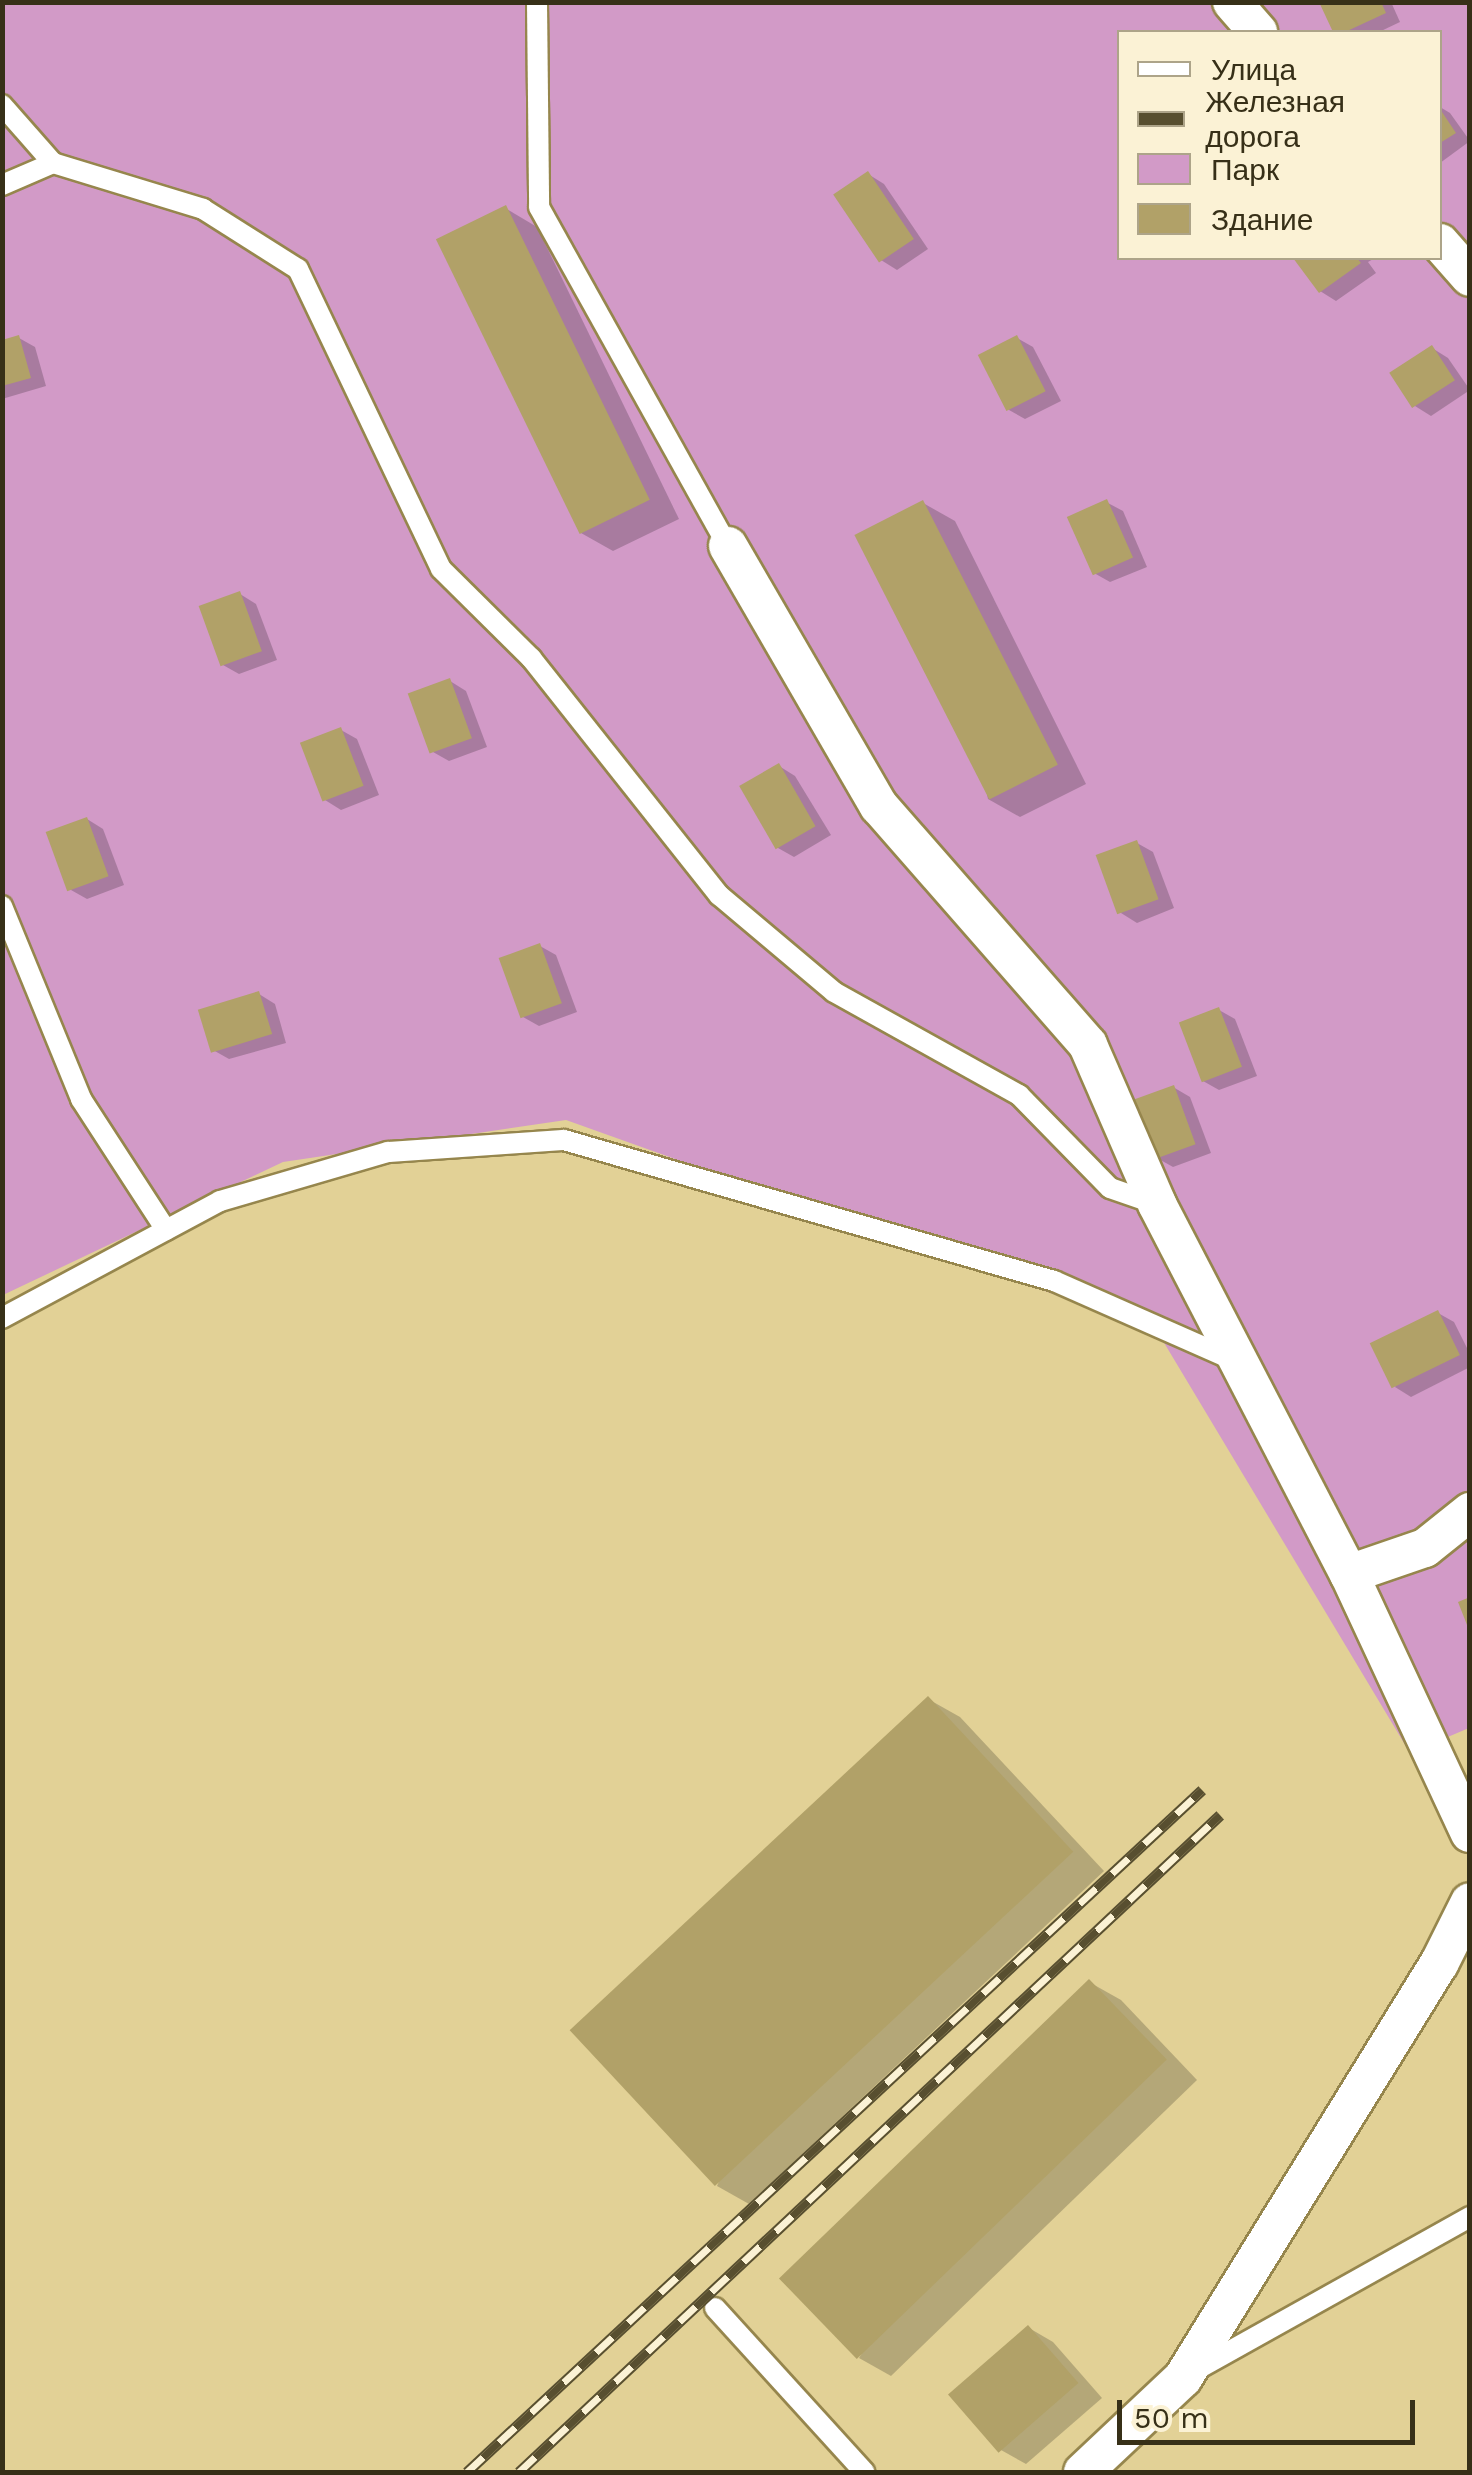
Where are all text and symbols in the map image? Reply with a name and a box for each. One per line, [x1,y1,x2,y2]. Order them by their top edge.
legend [1117,30,1442,260]
text: Улица [1211,52,1296,87]
text: Железная дорога [1205,84,1345,154]
text: Парк [1211,152,1279,187]
text: Здание [1211,202,1313,237]
scale bar [1122,2380,1420,2442]
text: 50 m [1134,2400,1209,2435]

